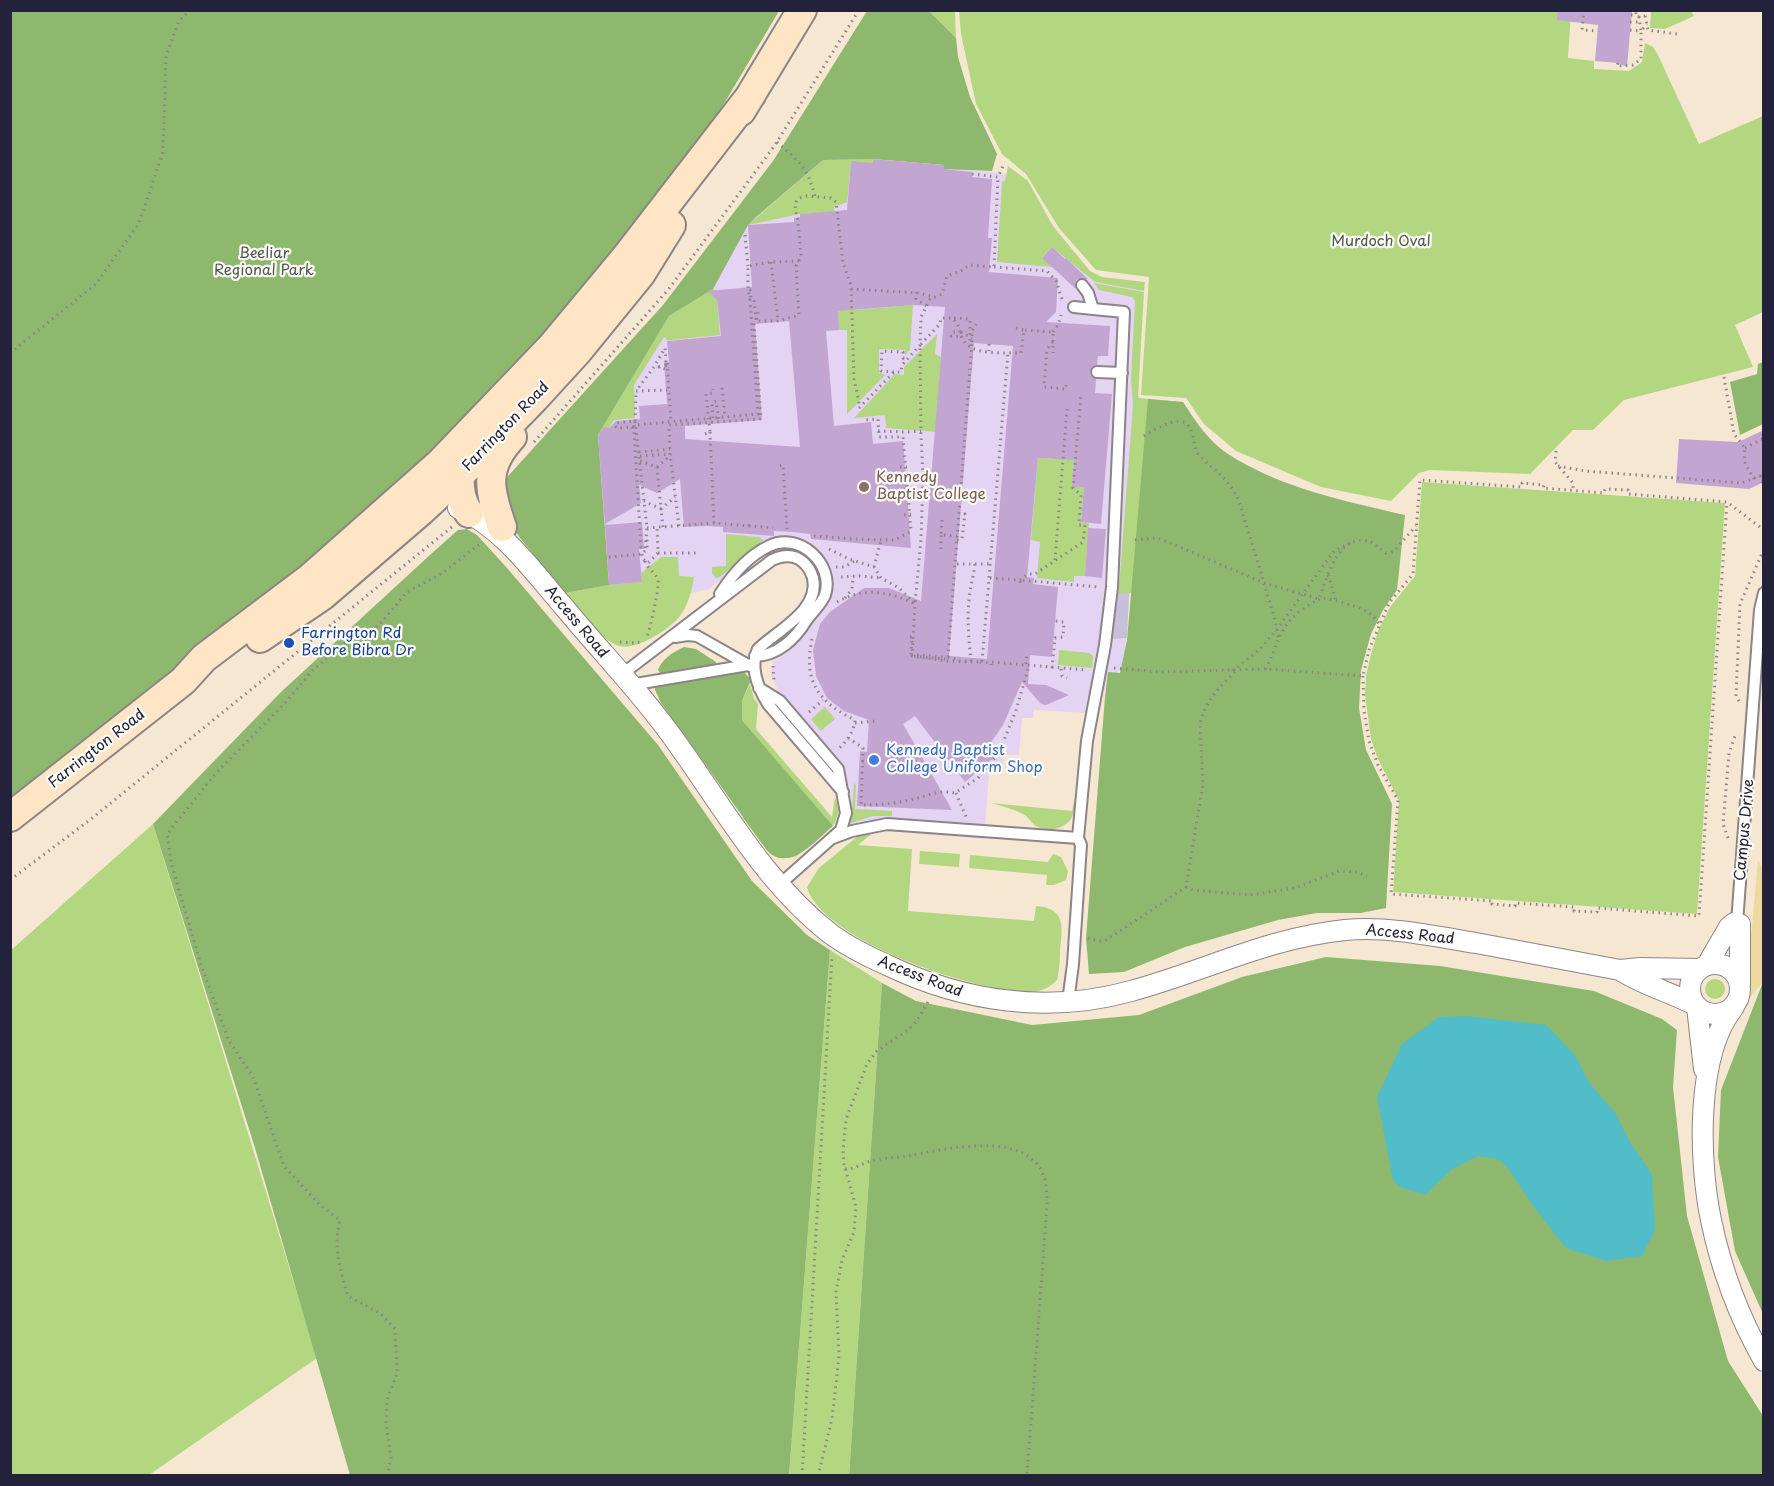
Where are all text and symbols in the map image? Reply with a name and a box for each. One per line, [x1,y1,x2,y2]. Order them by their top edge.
park label: Murdoch Oval [1331,233,1431,251]
park label: Beeliar Regional Park [214,245,314,280]
street label: Farrington Road [459,379,553,475]
place label: Kennedy Baptist College [876,469,986,504]
marker: Kennedy Baptist College [857,480,871,494]
street label: Access Road [540,582,612,662]
place label: Farrington Rd Before Bibra Dr [301,625,414,660]
marker: Farrington Rd Before Bibra Dr [282,636,296,650]
street label: Farrington Road [45,706,149,792]
place label: Kennedy Baptist College Uniform Shop [886,742,1043,777]
marker: Kennedy Baptist College Uniform Shop [867,753,881,767]
street label: Campus Drive [1732,778,1758,882]
street label: Access Road [1365,921,1455,949]
street label: Access Road [875,953,965,1001]

